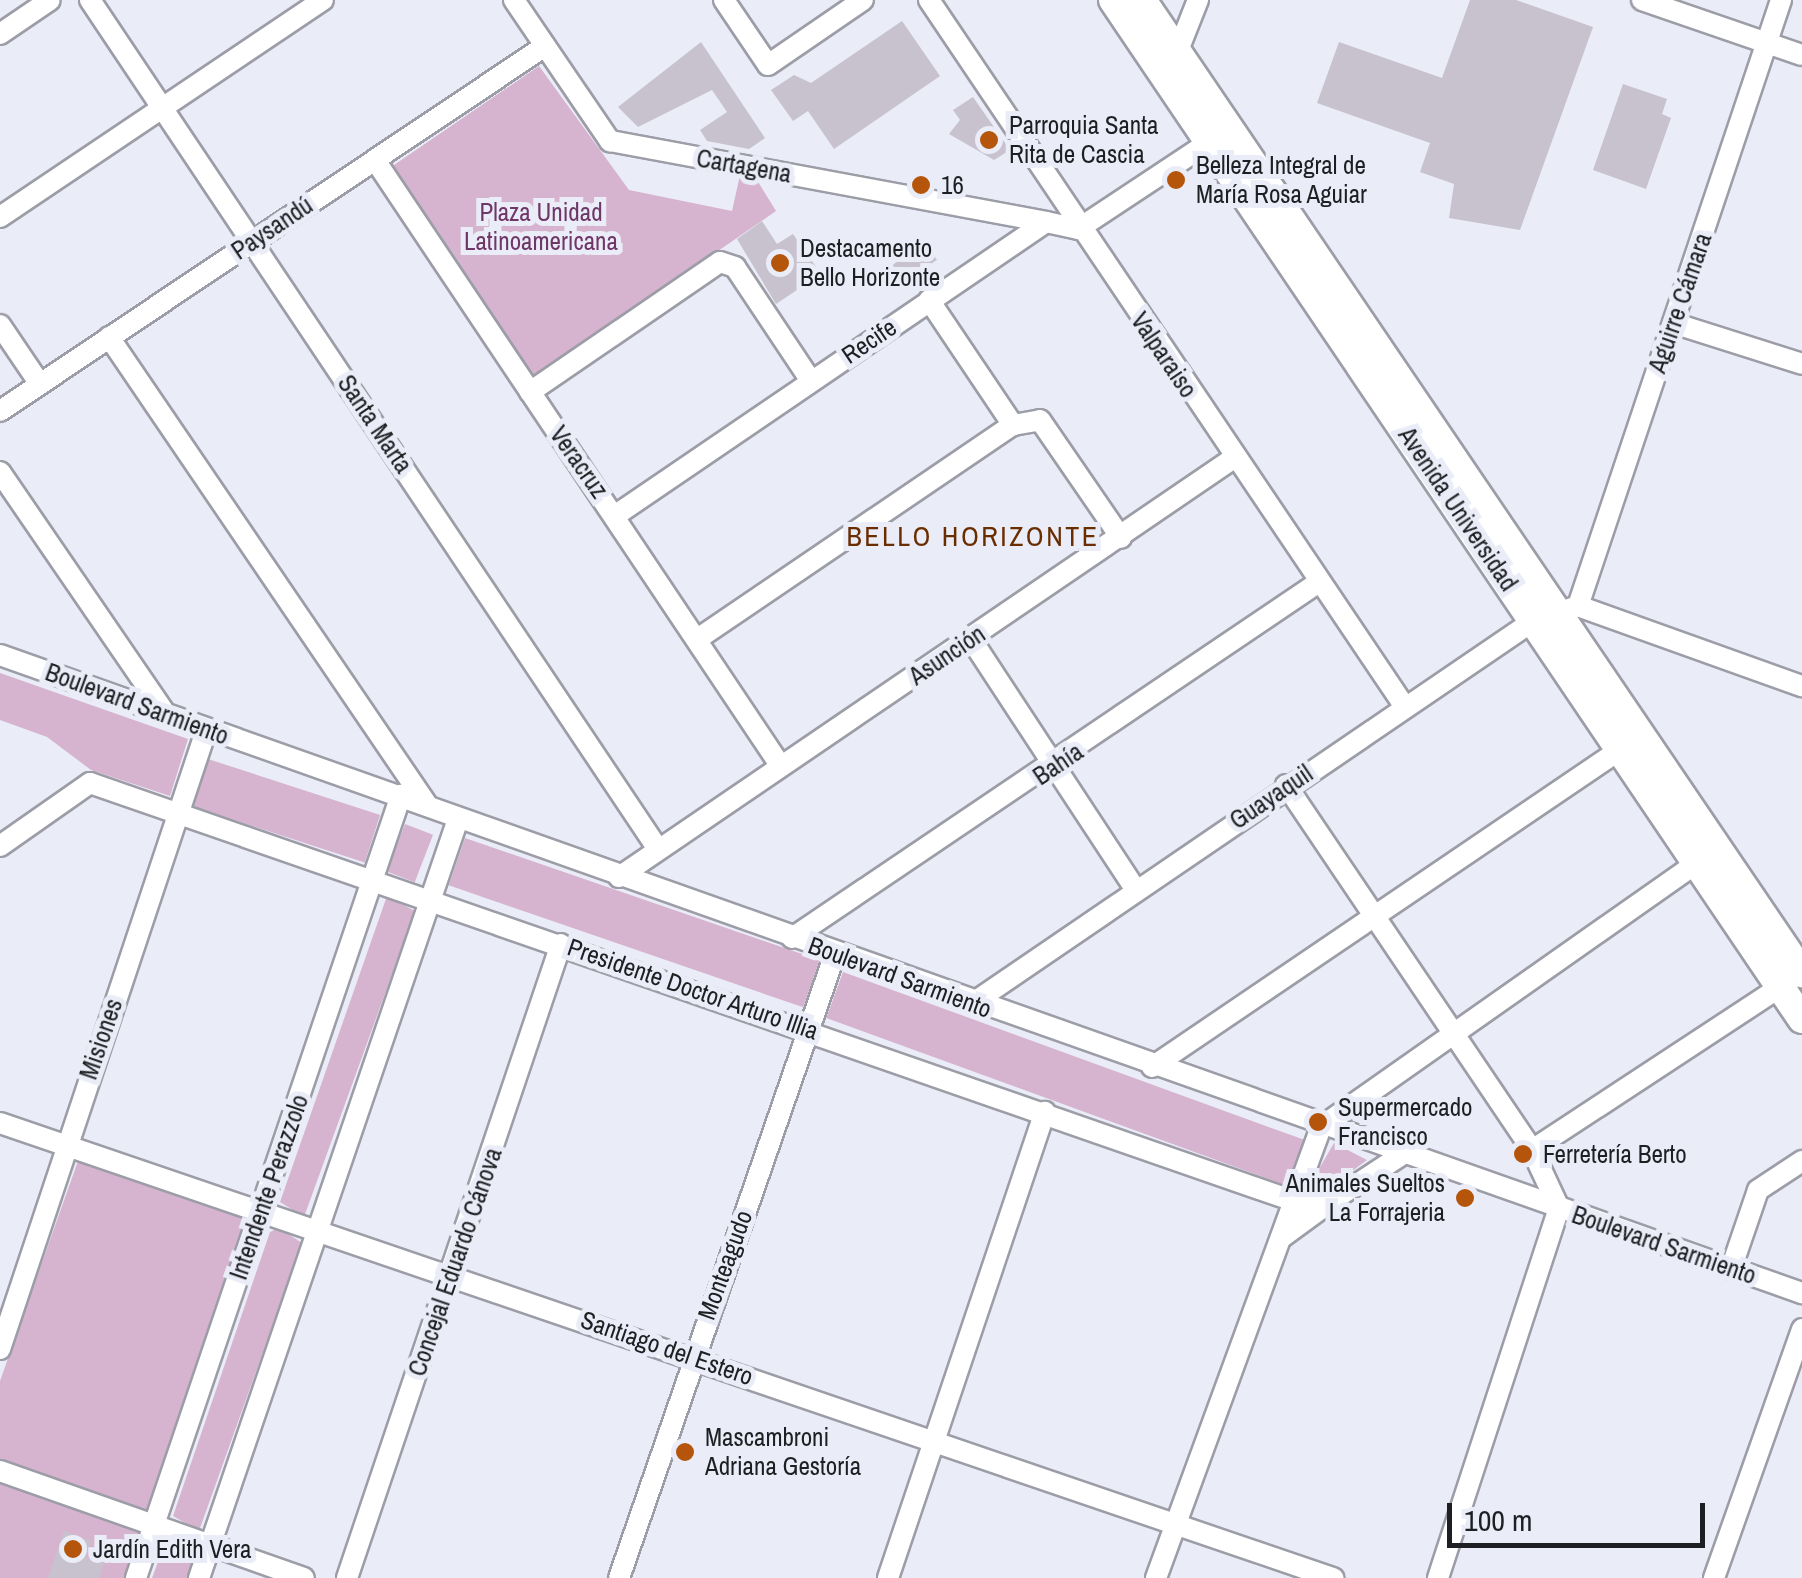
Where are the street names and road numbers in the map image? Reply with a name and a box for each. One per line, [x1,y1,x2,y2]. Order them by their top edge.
street label: Cartagena [694,143,794,189]
street label: Paysandú [226,190,318,266]
street label: Aguirre Cámara [1642,229,1718,377]
street label: Valparaiso [1125,307,1203,403]
street label: Recife [836,312,902,370]
street label: Santa Marta [331,369,419,479]
street label: Veracruz [544,420,614,504]
street label: Avenida Universidad [1392,421,1524,597]
street label: Asunción [903,619,991,691]
street label: Boulevard Sarmiento [41,657,233,751]
street label: Bahía [1027,737,1089,791]
street label: Guayaquil [1224,758,1318,836]
street label: Boulevard Sarmiento [804,930,996,1024]
street label: Presidente Doctor Arturo Illia [563,932,823,1046]
street label: Misiones [73,995,129,1083]
street label: Intendente Perazzolo [223,1091,315,1283]
street label: Concejal Eduardo Cánova [402,1144,508,1380]
street label: Boulevard Sarmiento [1568,1199,1760,1291]
street label: Monteagudo [691,1206,759,1324]
street label: Santiago del Estero [577,1305,757,1391]

